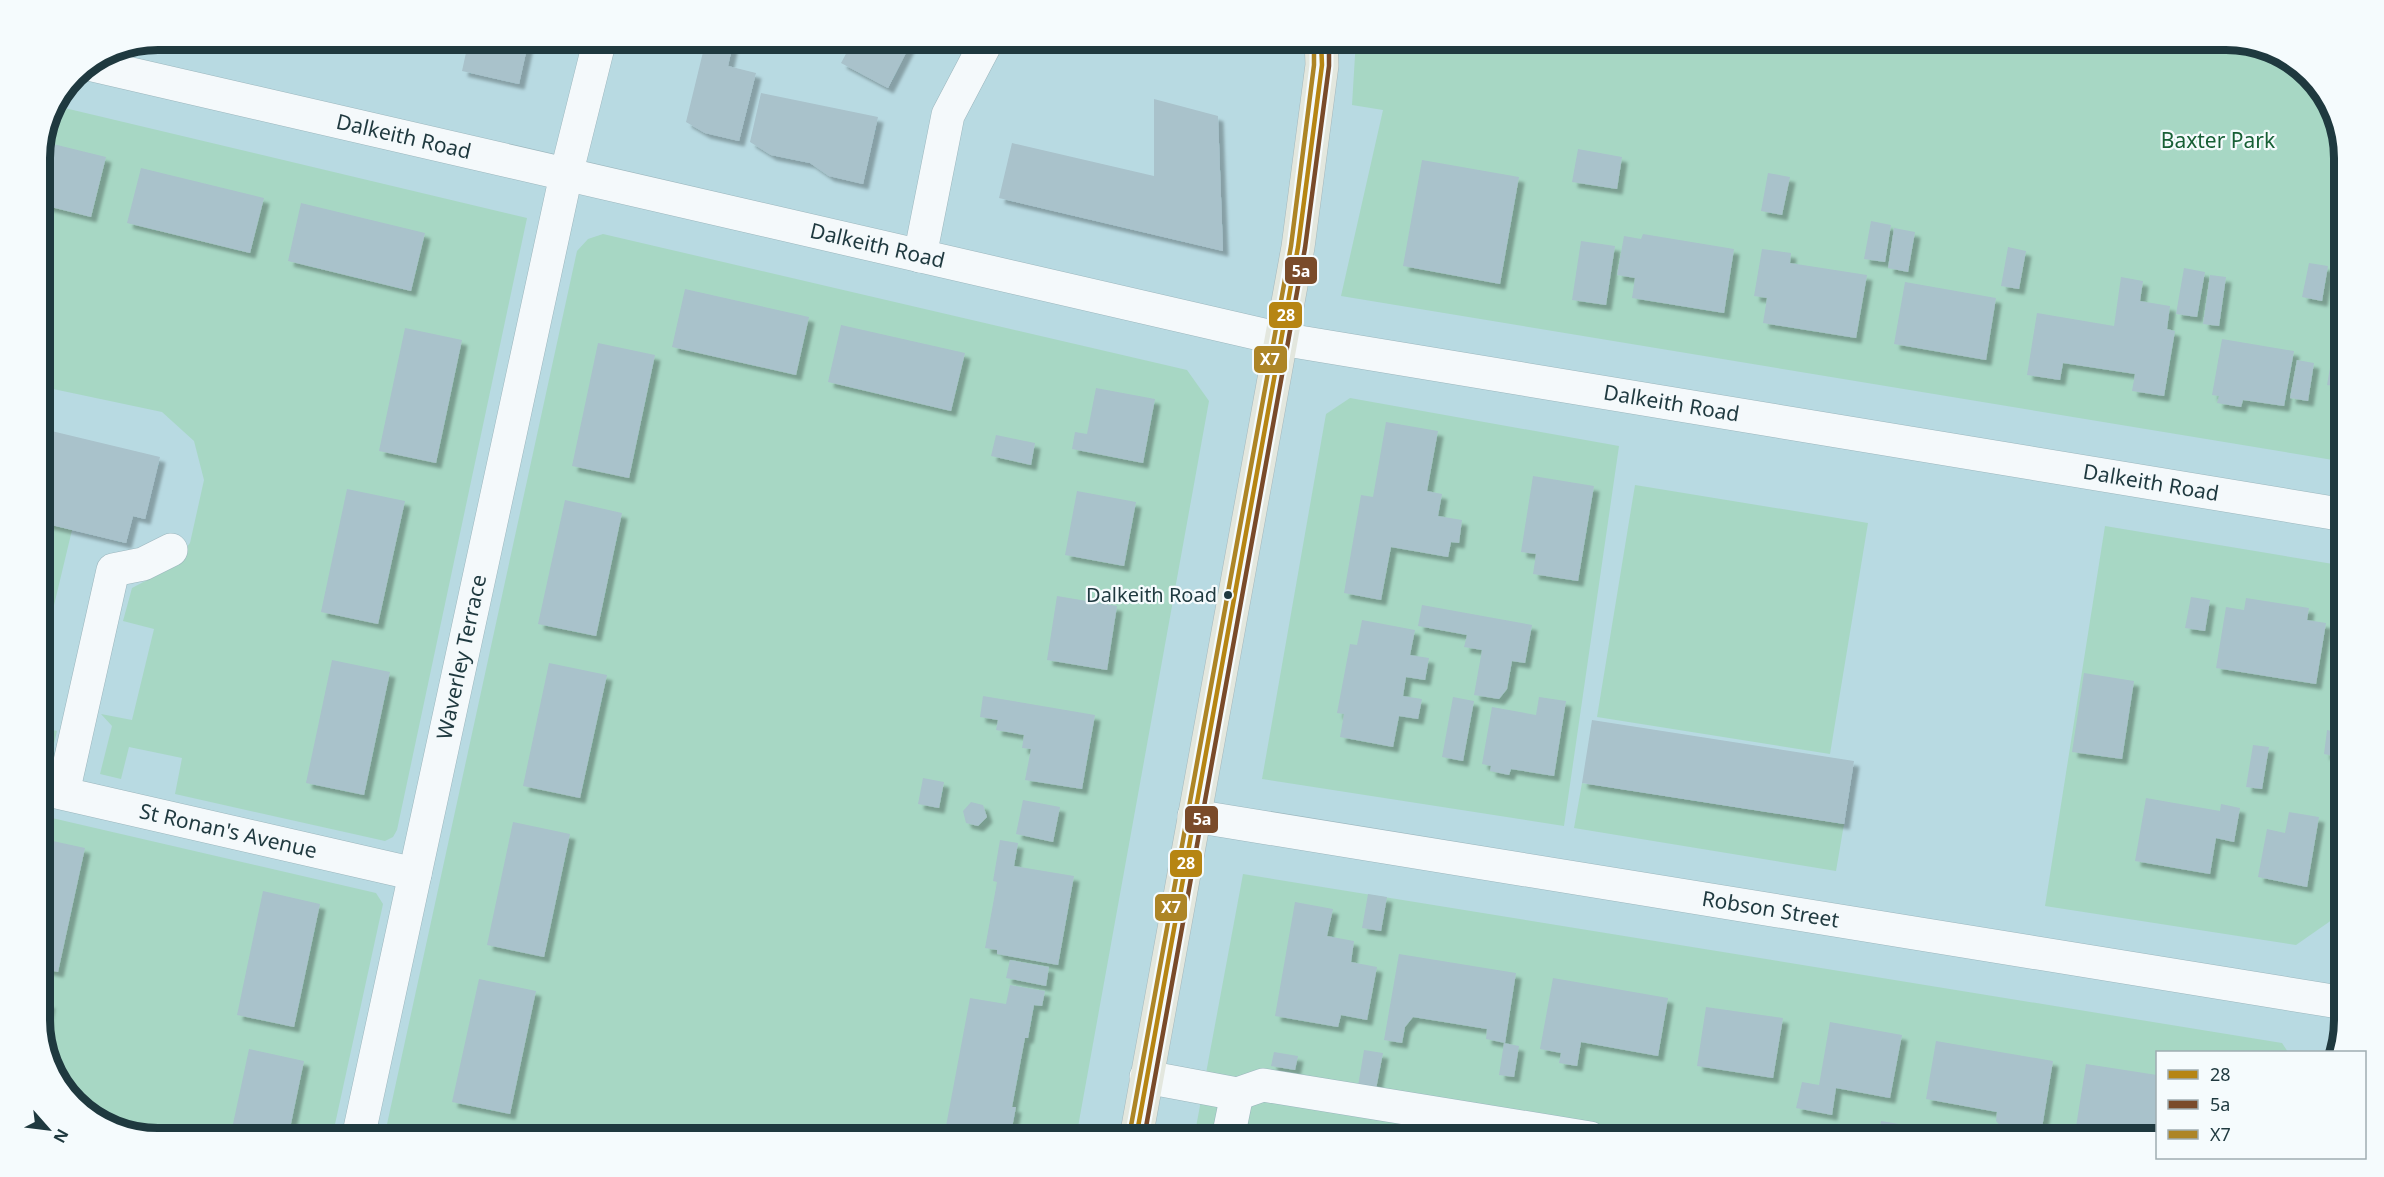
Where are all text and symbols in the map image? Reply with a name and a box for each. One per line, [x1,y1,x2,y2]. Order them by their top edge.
street label: Dalkeith Road [334,107,474,165]
park label: Baxter Park [2161,126,2276,154]
street label: Dalkeith Road [807,216,948,274]
line badge: 5a [1284,256,1318,285]
text: 5a [1292,260,1310,282]
line badge: 28 [1268,301,1303,329]
text: 28 [1277,304,1295,326]
line badge: X7 [1253,345,1288,374]
text: X7 [1260,348,1280,370]
street label: Dalkeith Road [1601,378,1742,428]
street label: Dalkeith Road [2081,457,2221,507]
street label: Waverley Terrace [429,572,492,742]
place label: Dalkeith Road [1086,581,1217,608]
marker: Dalkeith Road [1222,589,1234,601]
street label: St Ronan's Avenue [137,796,320,864]
line badge: 5a [1184,805,1219,834]
text: 5a [1193,808,1211,830]
line badge: 28 [1169,849,1203,878]
text: 28 [1177,852,1195,874]
street label: Robson Street [1700,884,1842,934]
line badge: X7 [1154,893,1188,922]
text: X7 [1161,896,1181,918]
legend [2156,1051,2366,1159]
text: 28 [2210,1062,2231,1086]
text: 5a [2210,1092,2230,1116]
north arrow [18,1099,78,1159]
text: X7 [2210,1122,2231,1146]
text: N [48,1125,74,1147]

